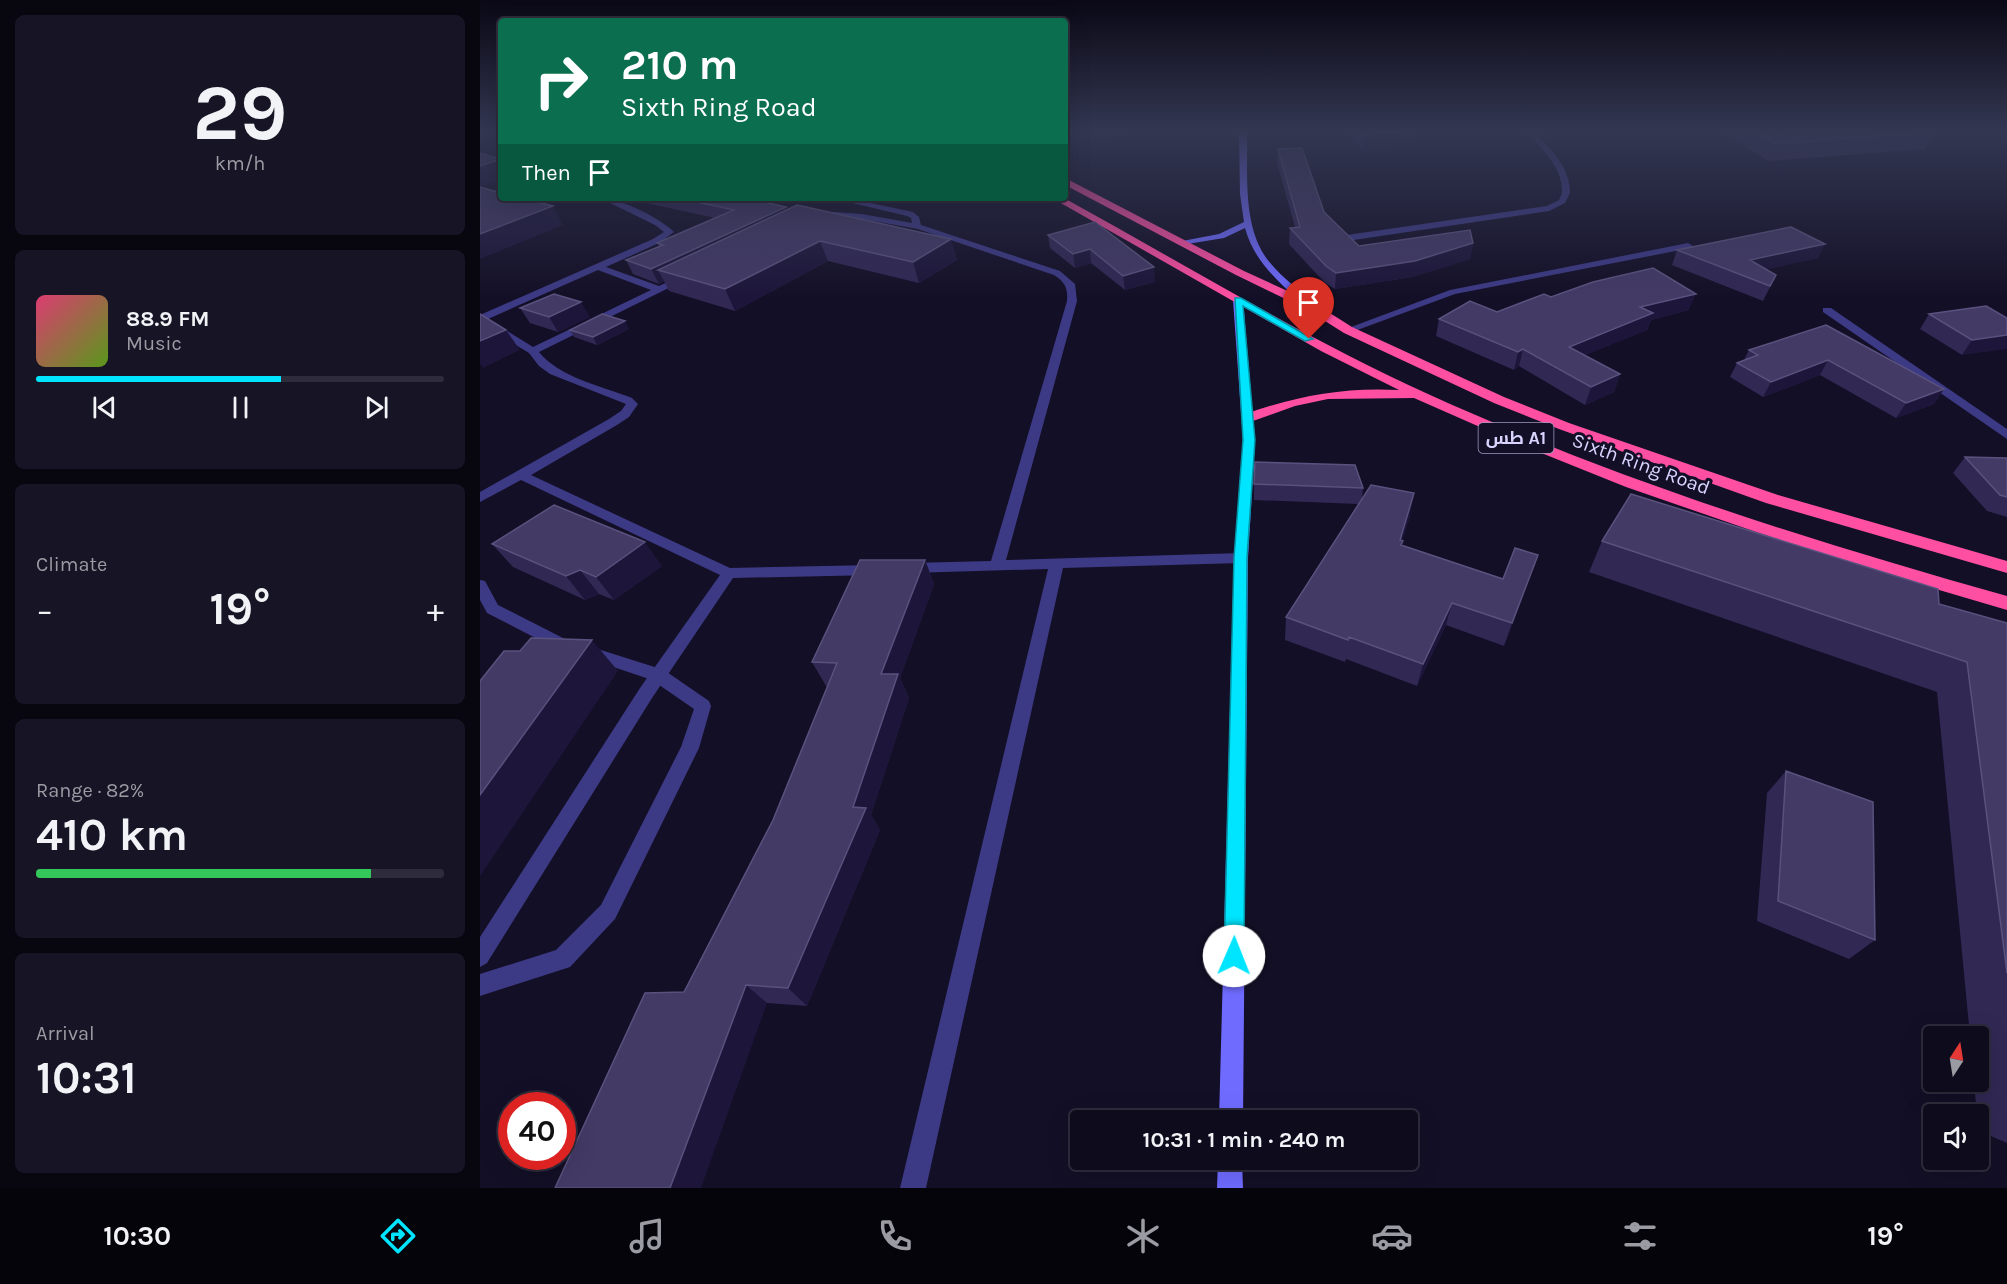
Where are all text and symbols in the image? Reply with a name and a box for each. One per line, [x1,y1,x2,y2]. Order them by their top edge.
text: 210 m [621,40,738,90]
icon: right [522,42,600,120]
text: 29 [193,67,287,159]
text: Sixth Ring Road [621,91,817,123]
text: km/h [215,152,265,175]
icon: arrive [583,156,616,189]
text: Then [522,160,571,186]
pin [1283,277,1334,339]
icon: arrive [1292,286,1325,319]
text: 88.9 FM [126,306,209,332]
text: Music [126,332,182,355]
icon: previous [88,391,121,424]
icon: pause [224,391,257,424]
icon: next [360,391,393,424]
road number: طس A1 [1478,423,1554,453]
street label: Sixth Ring Road [1569,428,1713,500]
text: Climate [36,553,107,576]
text: 19° [210,583,270,635]
text: − [36,591,53,629]
text: + [427,591,444,629]
text: Range · 82% [36,779,144,802]
text: 410 km [36,809,188,861]
position arrow [1202,924,1266,988]
text: Arrival [36,1022,95,1045]
north arrow [1923,1026,1989,1092]
map controls [1923,1026,1989,1170]
text: 10:31 [36,1052,137,1104]
speed limit sign: 40 [498,1092,576,1170]
button: sound [1923,1104,1989,1170]
text: 10:31 · 1 min · 240 m [1143,1127,1345,1153]
icon: directions [377,1215,419,1257]
icon: music [626,1215,668,1257]
icon: phone [874,1215,916,1257]
icon: climate [1122,1215,1164,1257]
icon: car [1371,1215,1413,1257]
icon: filters [1619,1215,1661,1257]
text: 10:30 [103,1220,171,1252]
text: 19° [1867,1220,1904,1252]

